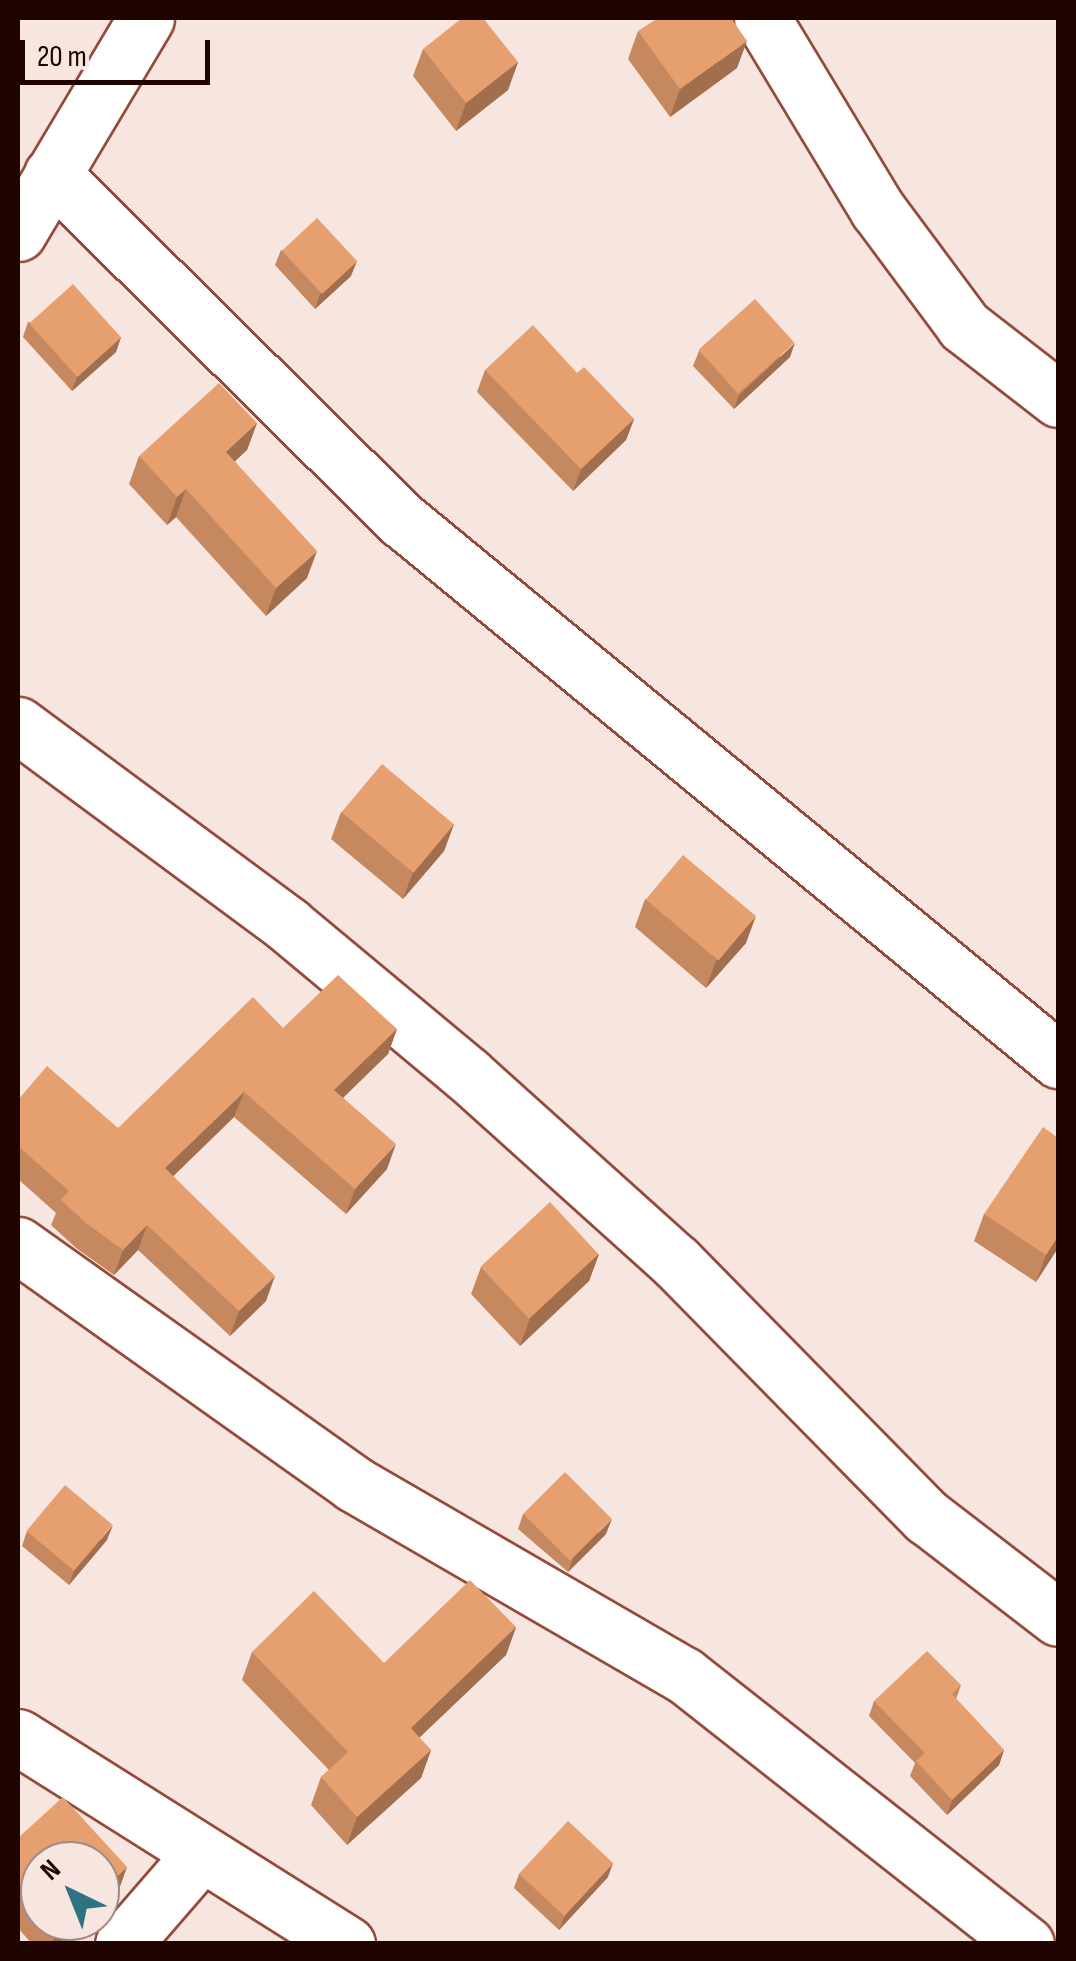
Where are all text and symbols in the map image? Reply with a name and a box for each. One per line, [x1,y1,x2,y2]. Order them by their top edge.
scale bar [25,20,215,82]
text: 20 m [37,39,87,75]
north arrow [20,1841,120,1941]
text: N [34,1853,67,1887]

